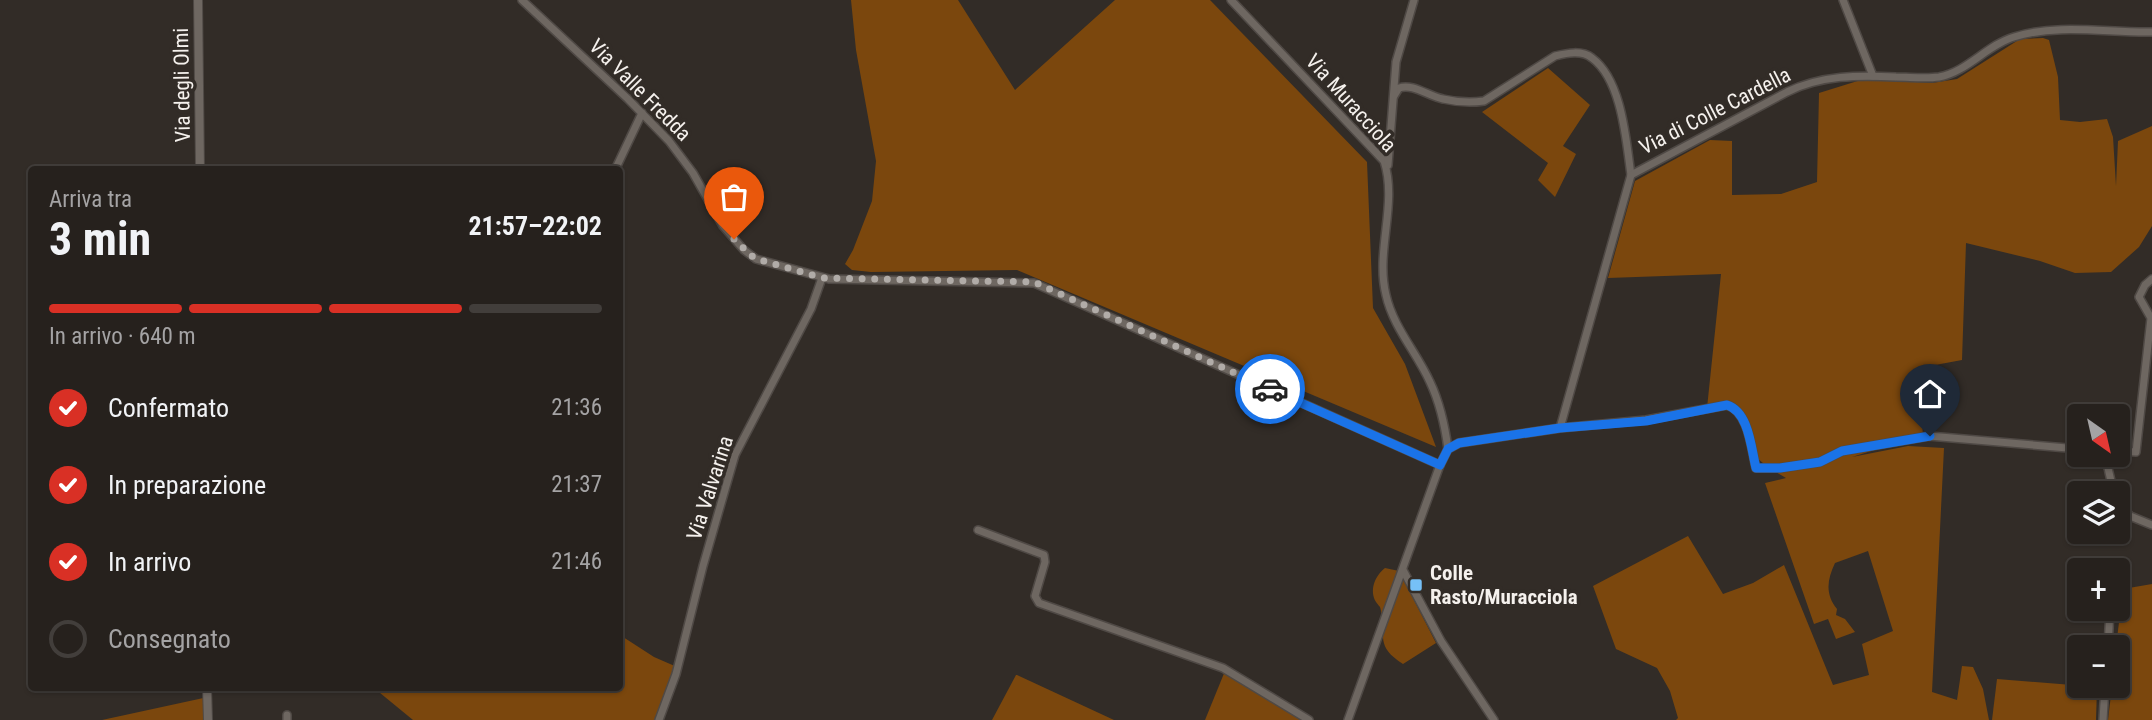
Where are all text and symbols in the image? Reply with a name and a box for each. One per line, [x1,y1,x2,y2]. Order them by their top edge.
street label: Via degli Olmi [169,27,195,143]
street label: Via Valle Fredda [584,34,696,146]
street label: Via Muracciola [1301,49,1401,157]
street label: Via di Colle Cardella [1635,63,1795,159]
pin [704,167,764,239]
icon: bag [715,178,753,216]
text: Arriva tra [49,186,132,213]
text: 21:57–22:02 [468,211,602,241]
text: 3 min [49,212,151,266]
text: In arrivo · 640 m [49,323,196,350]
courier [1235,354,1305,424]
pin [1900,364,1960,436]
icon: car [1251,370,1289,408]
icon: home [1911,375,1949,413]
icon: check [49,389,87,427]
text: Confermato [108,393,229,423]
text: 21:36 [551,394,602,421]
north arrow [2067,404,2130,467]
map controls [2067,404,2130,698]
street label: Via Valvarina [682,433,738,543]
icon: check [49,466,87,504]
text: In preparazione [108,470,266,500]
text: 21:37 [551,471,602,498]
button: layers [2067,481,2130,544]
icon: check [49,543,87,581]
text: In arrivo [108,547,191,577]
text: 21:46 [551,548,602,575]
button: + [2067,558,2130,621]
place label: Colle Rasto/Muracciola [1430,561,1578,609]
marker: Colle Rasto/Muracciola [1408,577,1424,593]
text: Consegnato [108,624,231,654]
button: − [2067,635,2130,698]

